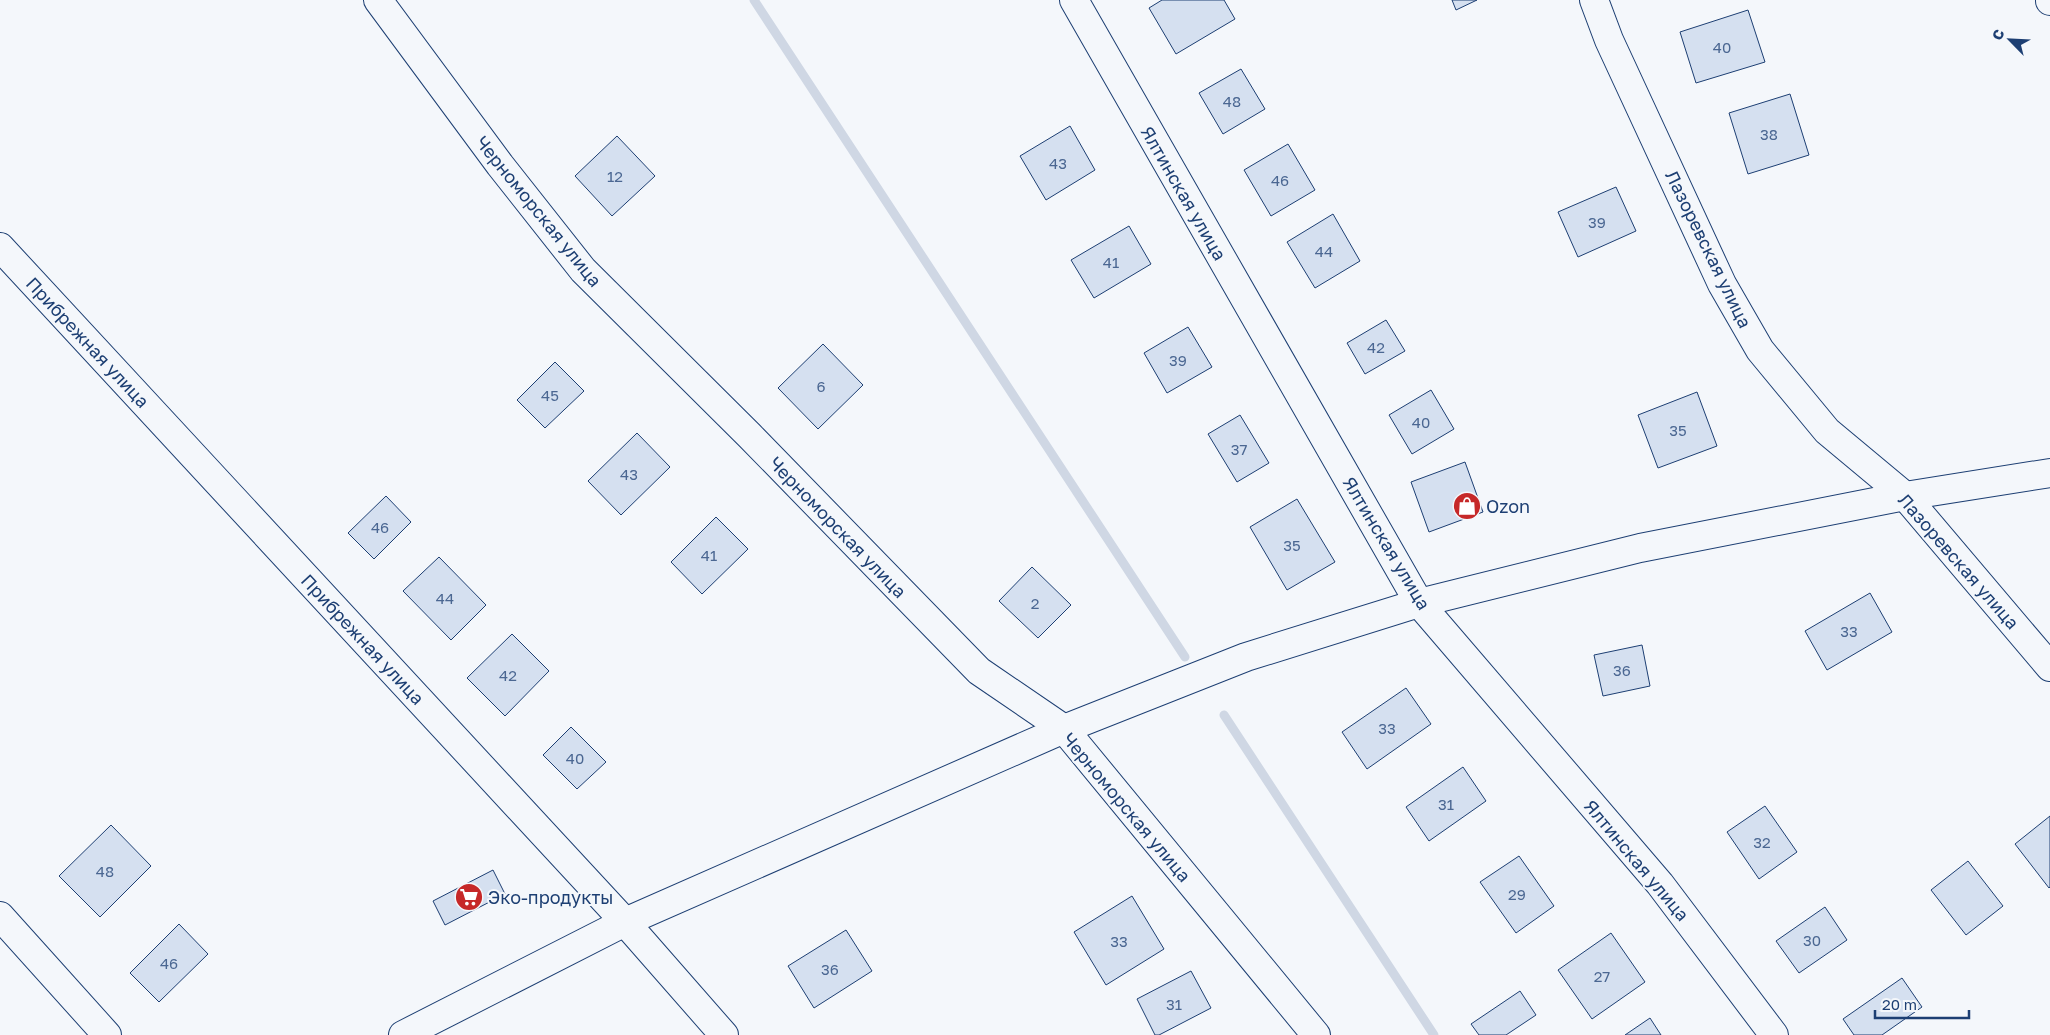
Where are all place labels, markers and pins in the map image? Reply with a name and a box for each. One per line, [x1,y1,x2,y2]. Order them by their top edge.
shop icon: Ozon [1452,491,1482,521]
place label: Ozon [1486,495,1530,517]
supermarket icon: Эко-продукты [454,882,484,912]
place label: Эко-продукты [488,886,613,908]

